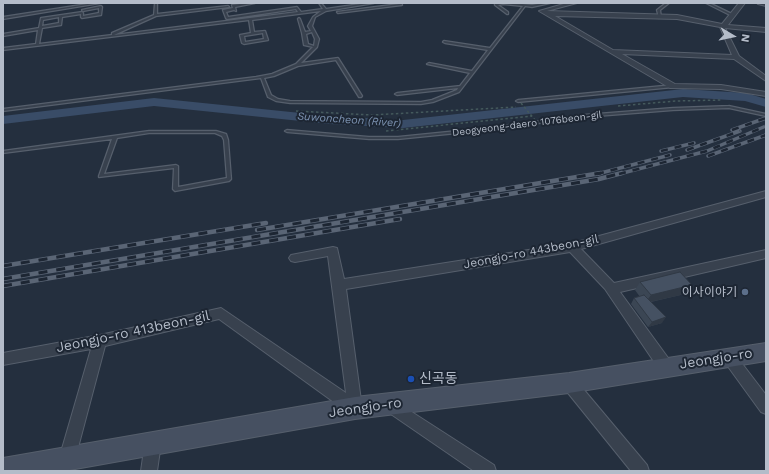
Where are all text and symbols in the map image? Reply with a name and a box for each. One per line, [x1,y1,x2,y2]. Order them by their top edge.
north arrow [713,16,753,56]
text: N [738,33,752,43]
street label: Deogyeong-daero 1076beon-gil [452,109,602,139]
water label: Suwoncheon (River) [297,110,401,130]
street label: Jeongjo-ro 443beon-gil [462,232,600,272]
place label: 이사이야기 [682,285,737,299]
marker: 이사이야기 [740,287,750,297]
street label: Jeongjo-ro 413beon-gil [55,307,211,357]
street label: Jeongjo-ro [678,345,754,373]
place label: 신곡동 [419,371,458,387]
marker: 신곡동 [406,374,416,384]
street label: Jeongjo-ro [327,395,403,421]

